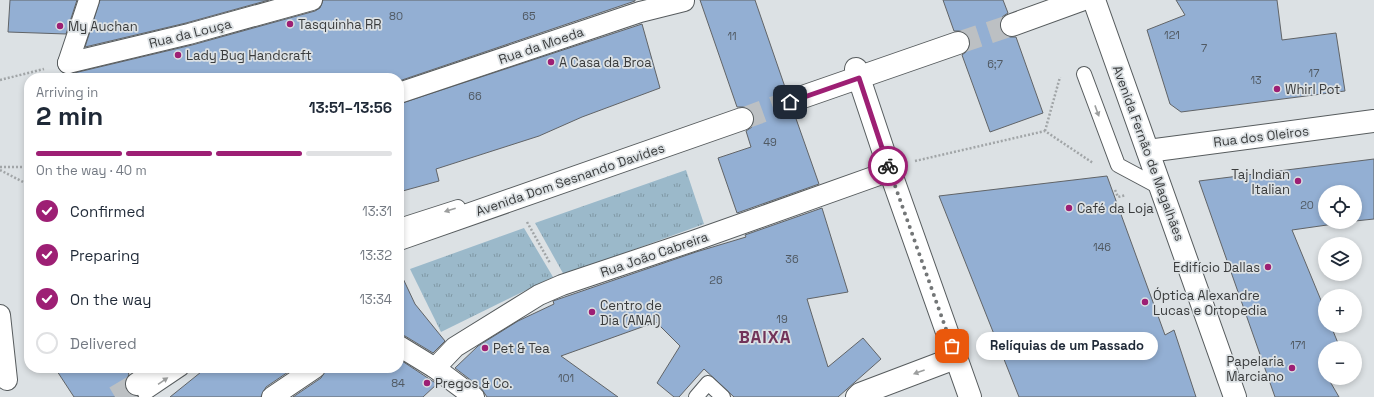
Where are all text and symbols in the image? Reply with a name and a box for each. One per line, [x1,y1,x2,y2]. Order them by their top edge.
house number: 80 [389,9,403,23]
house number: 65 [522,9,536,23]
street label: Rua da Louça [147,15,234,52]
place label: Tasquinha RR [298,16,381,33]
place label: My Auchan [68,18,138,35]
marker: Tasquinha RR [285,19,295,29]
marker: My Auchan [55,21,65,31]
street label: Rua da Moeda [496,23,586,68]
house number: 121 [1164,28,1180,42]
house number: 11 [727,29,737,43]
house number: 7 [1201,41,1207,55]
place label: Lady Bug Handcraft [186,47,312,64]
marker: Lady Bug Handcraft [173,50,183,60]
place label: A Casa da Broa [559,54,652,71]
marker: A Casa da Broa [546,57,556,67]
house number: 6;7 [987,57,1003,71]
street label: Avenida Fernão de Magalhães [1109,63,1188,243]
house number: 17 [1309,66,1319,80]
house number: 13 [1250,73,1262,87]
place label: Whirl Pot [1285,81,1340,98]
text: Arriving in [36,84,98,101]
marker: Whirl Pot [1272,84,1282,94]
pin [773,85,807,119]
house number: 66 [468,89,482,103]
icon: home [779,91,801,113]
text: 13:51–13:56 [309,98,392,117]
text: 2 min [36,99,103,133]
one-way arrow [1095,105,1101,117]
street label: Rua dos Oleiros [1212,122,1310,151]
house number: 49 [763,135,777,149]
street label: Avenida Dom Sesnando Davides [474,139,667,220]
courier [868,146,908,186]
icon: bike [877,155,899,177]
text: On the way · 40 m [36,162,147,179]
place label: Taj Indian Italian [1231,166,1290,198]
marker: Taj Indian Italian [1293,176,1303,186]
map controls [1318,185,1362,385]
button: locate [1318,185,1362,229]
house number: 20 [1300,198,1314,212]
icon: check [36,200,58,222]
place label: Café da Loja [1077,200,1154,217]
text: Confirmed [70,202,145,221]
text: 13:31 [362,203,392,220]
marker: Café da Loja [1064,203,1074,213]
one-way arrow [444,207,456,213]
street label: Rua João Cabreira [598,228,711,281]
button: layers [1318,237,1362,281]
house number: 146 [1093,240,1111,254]
icon: check [36,244,58,266]
text: Preparing [70,246,140,265]
text: 13:32 [360,247,392,264]
house number: 36 [785,252,799,266]
place label: Edifício Dallas [1173,259,1260,276]
marker: Edifício Dallas [1263,262,1273,272]
house number: 26 [709,273,723,287]
place label: Óptica Alexandre Lucas e Ortopedia [1153,287,1267,319]
icon: check [36,288,58,310]
button: + [1318,289,1362,333]
text: On the way [70,290,151,309]
text: 13:34 [359,291,392,308]
place label: Centro de Dia (ANAI) [600,297,662,329]
marker: Óptica Alexandre Lucas e Ortopedia [1140,297,1150,307]
marker: Centro de Dia (ANAI) [587,307,597,317]
house number: 19 [776,312,788,326]
district label: BAIXA [738,326,792,348]
pin [935,329,969,363]
callout: Relíquias de um Passado [976,332,1158,360]
text: Delivered [70,334,137,353]
icon: bag [941,335,963,357]
text: Relíquias de um Passado [990,337,1144,354]
house number: 171 [1290,338,1306,352]
place label: Pet & Tea [493,340,550,357]
button: − [1318,341,1362,385]
marker: Pet & Tea [480,343,490,353]
place label: Papelaria Marciano [1226,353,1285,385]
marker: Papelaria Marciano [1287,363,1297,373]
one-way arrow [912,369,924,375]
house number: 101 [558,371,574,385]
place label: Pregos & Co. [435,375,513,392]
house number: 84 [391,376,405,390]
one-way arrow [158,377,169,385]
marker: Pregos & Co. [422,378,432,388]

